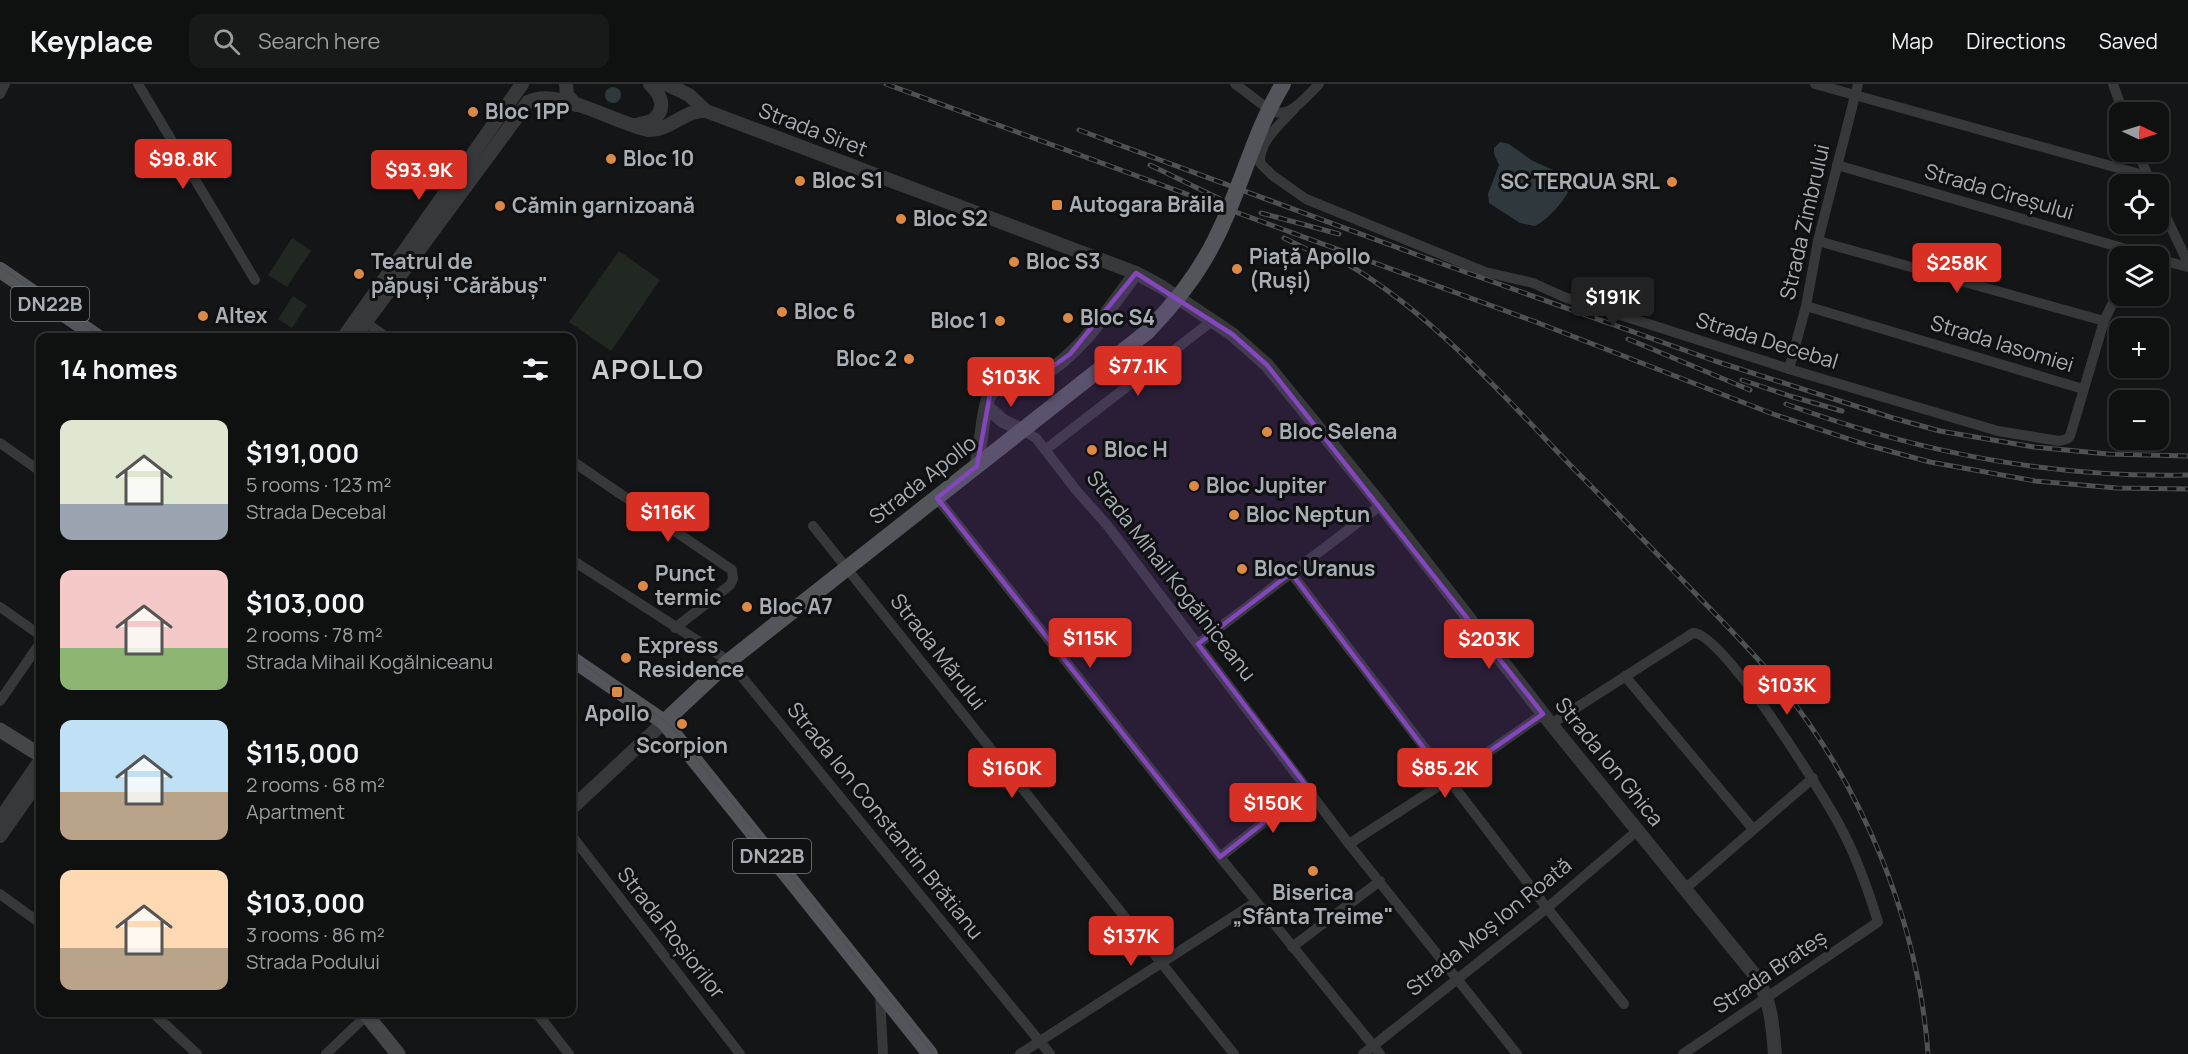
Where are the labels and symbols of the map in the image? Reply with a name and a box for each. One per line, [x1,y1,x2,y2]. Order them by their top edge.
street label: Strada Siret [755,95,872,163]
place label: Bloc 1PP [485,97,569,125]
north arrow [2109,102,2169,162]
marker: Bloc 1PP [466,105,480,119]
pin: $98.8K [134,139,232,190]
street label: Strada Zimbrului [1773,141,1836,302]
place label: Bloc 10 [623,144,694,172]
pin: $93.9K [370,150,468,201]
marker: Bloc 10 [604,152,618,166]
street label: Strada Cireșului [1921,156,2077,226]
place label: Bloc S1 [812,166,883,194]
place label: SC TERQUA SRL [1500,167,1660,195]
marker: Bloc S1 [793,174,807,188]
marker: SC TERQUA SRL [1665,175,1679,189]
place label: Autogara Brăila [1069,190,1225,218]
place label: Cămin garnizoană [512,191,695,219]
marker: Autogara Brăila [1050,198,1064,212]
marker: Cămin garnizoană [493,199,507,213]
place label: Bloc S2 [913,204,988,232]
marker: Bloc S2 [894,212,908,226]
place label: Piață Apollo (Ruși) [1249,242,1371,295]
pin: $258K [1915,243,1999,294]
place label: Teatrul de păpuși "Cărăbuș" [371,247,548,300]
place label: Bloc S3 [1026,247,1100,275]
marker: Bloc S3 [1007,255,1021,269]
marker: Piață Apollo (Ruși) [1230,262,1244,276]
marker: Teatrul de păpuși "Cărăbuș" [352,267,366,281]
pin: $191K [1571,277,1655,328]
road number: DN22B [11,287,89,321]
place label: Bloc 6 [794,297,855,325]
place label: Altex [215,301,268,329]
place label: Bloc S4 [1080,303,1155,331]
marker: Bloc 6 [775,305,789,319]
street label: Strada Decebal [1693,305,1842,375]
place label: Bloc 1 [930,306,988,334]
street label: Strada Iasomiei [1927,308,2077,378]
marker: Altex [196,309,210,323]
marker: Bloc S4 [1061,311,1075,325]
marker: Bloc 1 [993,314,1007,328]
place label: Bloc 2 [836,344,897,372]
pin: $77.1K [1089,346,1187,397]
district label: APOLLO [591,350,705,387]
marker: Bloc 2 [902,352,916,366]
pin: $103K [969,357,1053,408]
place label: Bloc Selena [1279,417,1397,445]
marker: Bloc Selena [1260,425,1274,439]
street label: Strada Apollo [863,429,982,530]
place label: Bloc H [1104,435,1168,463]
marker: Bloc H [1085,443,1099,457]
street label: Strada Mihail Kogălniceanu [1081,464,1263,686]
place label: Bloc Jupiter [1206,471,1326,499]
marker: Bloc Jupiter [1187,479,1201,493]
pin: $116K [626,492,710,543]
place label: Bloc Neptun [1246,500,1370,528]
marker: Bloc Neptun [1227,508,1241,522]
place label: Bloc Uranus [1254,554,1375,582]
place label: Punct termic [655,559,721,611]
marker: Bloc Uranus [1235,562,1249,576]
marker: Punct termic [636,579,650,593]
street label: Strada Mărului [885,588,993,715]
place label: Bloc A7 [759,592,833,620]
marker: Bloc A7 [740,600,754,614]
pin: $115K [1048,618,1132,669]
pin: $203K [1447,619,1531,670]
place label: Express Residence [638,631,744,683]
marker: Express Residence [619,651,633,665]
pin: $103K [1745,665,1829,716]
marker: Apollo [610,685,624,699]
street label: Strada Ion Ghica [1549,691,1670,832]
street label: Strada Ion Constantin Brătianu [781,696,990,945]
place label: Apollo [585,699,649,727]
marker: Scorpion [675,717,689,731]
place label: Scorpion [636,731,728,759]
pin: $160K [970,748,1054,799]
pin: $85.2K [1396,748,1494,799]
pin: $150K [1231,783,1315,834]
road number: DN22B [733,839,811,873]
street label: Strada Moș Ion Roată [1400,851,1577,1002]
street label: Strada Roșiorilor [612,861,732,1004]
marker: Biserica „Sfânta Treime" [1306,864,1320,878]
place label: Biserica „Sfânta Treime" [1232,878,1394,930]
pin: $137K [1089,916,1173,967]
street label: Strada Brateș [1707,923,1832,1020]

